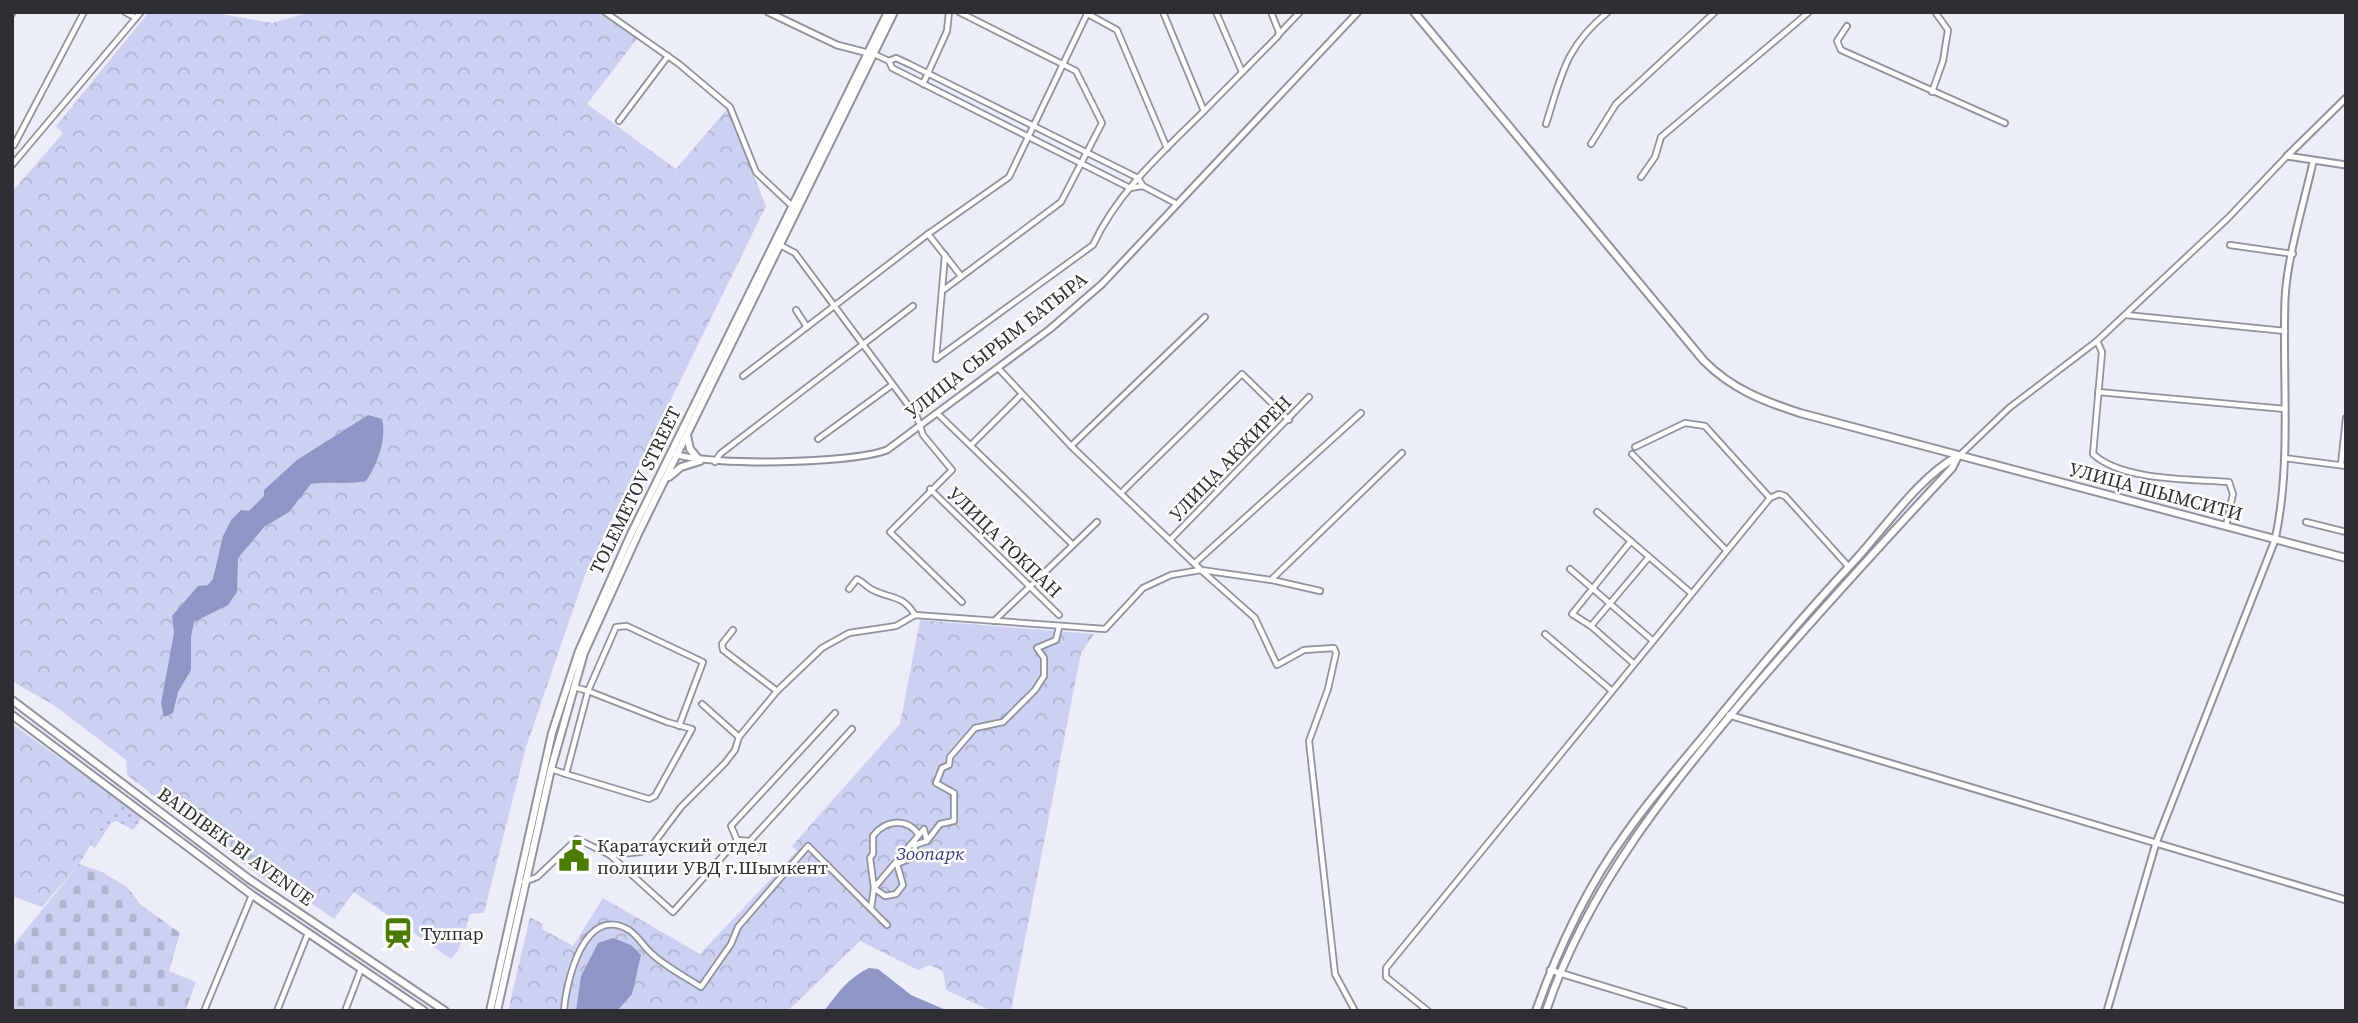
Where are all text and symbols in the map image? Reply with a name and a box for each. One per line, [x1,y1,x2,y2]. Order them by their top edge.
street label: УЛИЦА СЫРЫМ БАТЫРА [900,265,1093,424]
street label: УЛИЦА АКЖИРЕН [1163,389,1297,527]
street label: TOLEMETOV STREET [583,401,687,578]
street label: УЛИЦА ШЫМСИТИ [2066,455,2246,527]
street label: УЛИЦА ТОКПАН [942,481,1068,603]
street label: BAIDIBEK BI AVENUE [153,780,319,912]
place label: Каратауский отдел полиции УВД г.Шымкент [597,832,828,880]
public building icon: Каратауский отдел полиции УВД г.Шымкент [557,839,591,873]
park label: Зоопарк [896,840,965,866]
station icon: Тулпар [381,916,415,950]
place label: Тулпар [421,920,484,946]

